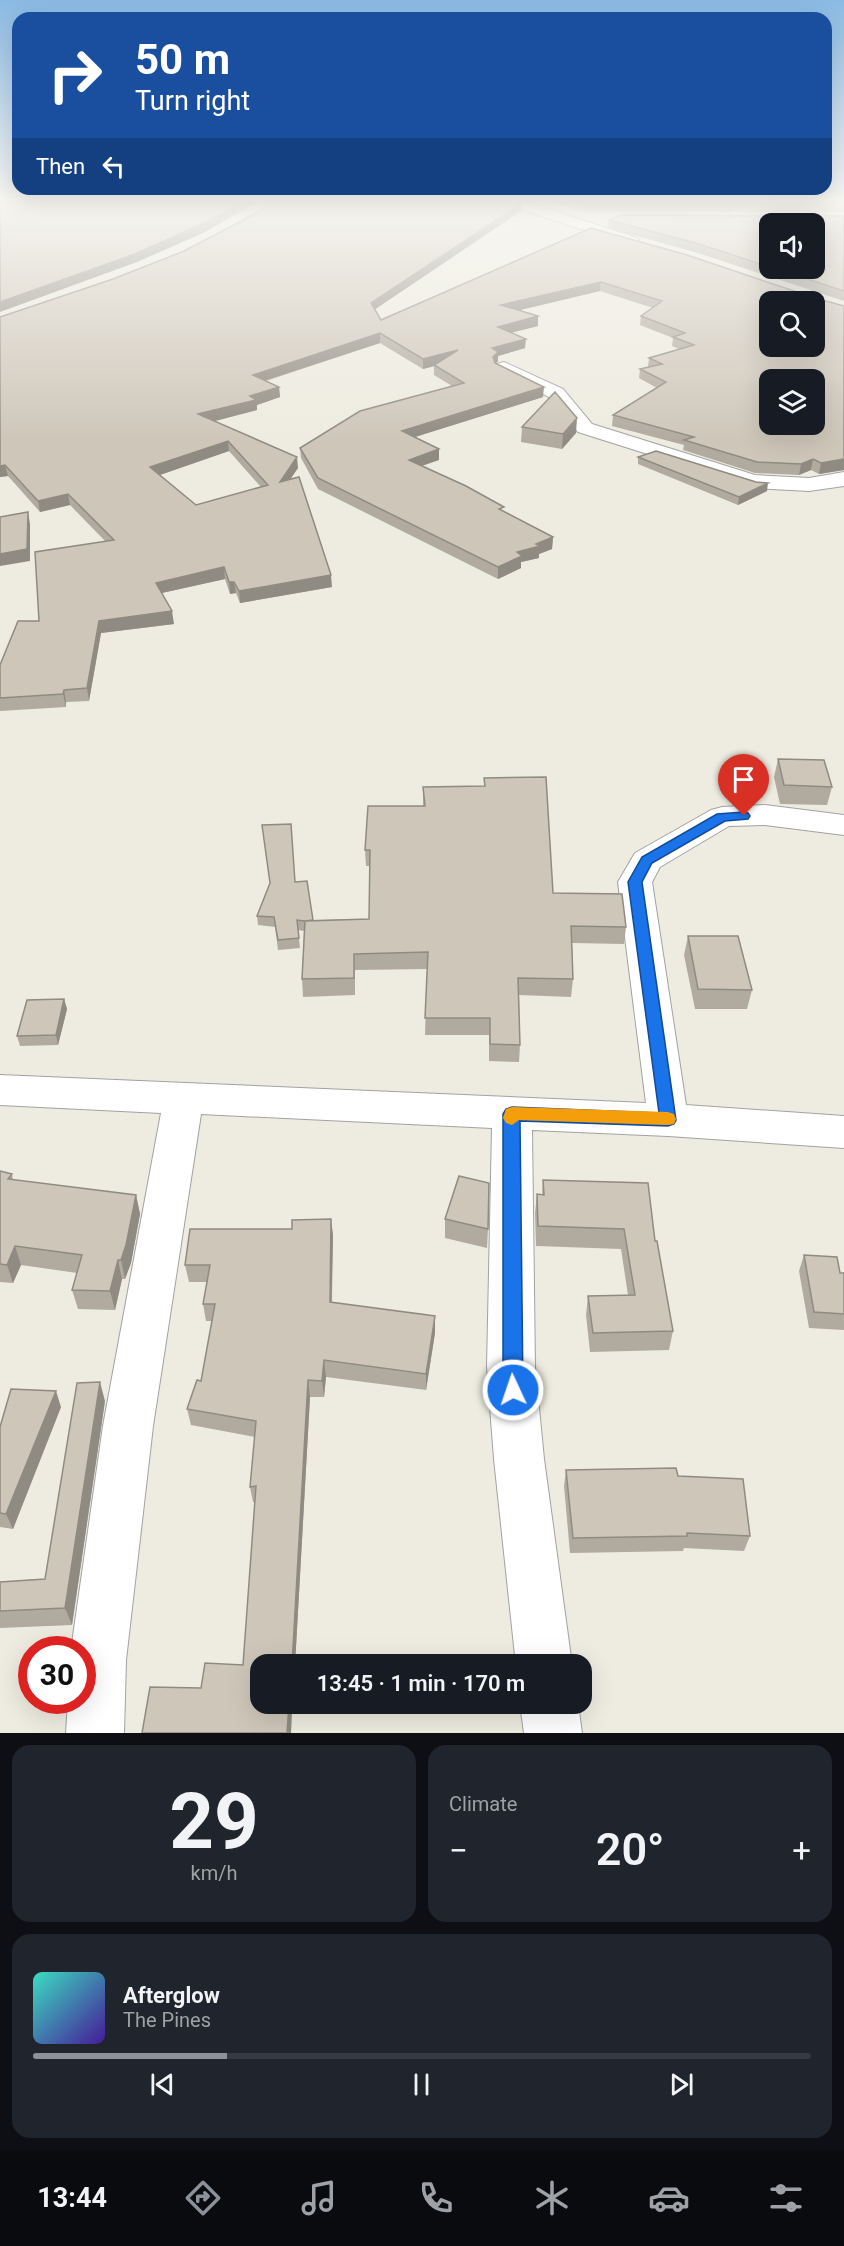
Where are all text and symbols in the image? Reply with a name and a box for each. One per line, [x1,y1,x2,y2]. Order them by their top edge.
text: 50 m [135,35,230,84]
icon: right [36,36,114,114]
text: Turn right [135,85,250,117]
icon: left [97,150,130,183]
text: Then [36,154,85,179]
map controls [759,213,825,435]
button: sound [759,213,825,279]
button: search [759,291,825,357]
button: layers [759,369,825,435]
pin [718,754,769,816]
icon: arrive [727,763,760,796]
position arrow [481,1358,545,1422]
speed limit sign: 30 [18,1636,96,1714]
text: 13:45 · 1 min · 170 m [317,1671,525,1696]
text: 29 [169,1776,259,1867]
text: Climate [449,1792,517,1816]
text: 20° [596,1823,664,1876]
text: − [449,1831,468,1870]
text: + [792,1831,811,1870]
text: km/h [191,1861,237,1885]
text: Afterglow [123,1983,220,2008]
text: The Pines [123,2008,211,2032]
icon: previous [146,2068,179,2101]
icon: pause [405,2068,438,2101]
icon: next [665,2068,698,2101]
icon: directions [182,2177,224,2219]
icon: music [298,2177,340,2219]
icon: phone [415,2177,457,2219]
icon: climate [531,2177,573,2219]
icon: car [648,2177,690,2219]
icon: filters [765,2177,807,2219]
text: 13:44 [37,2182,107,2214]

